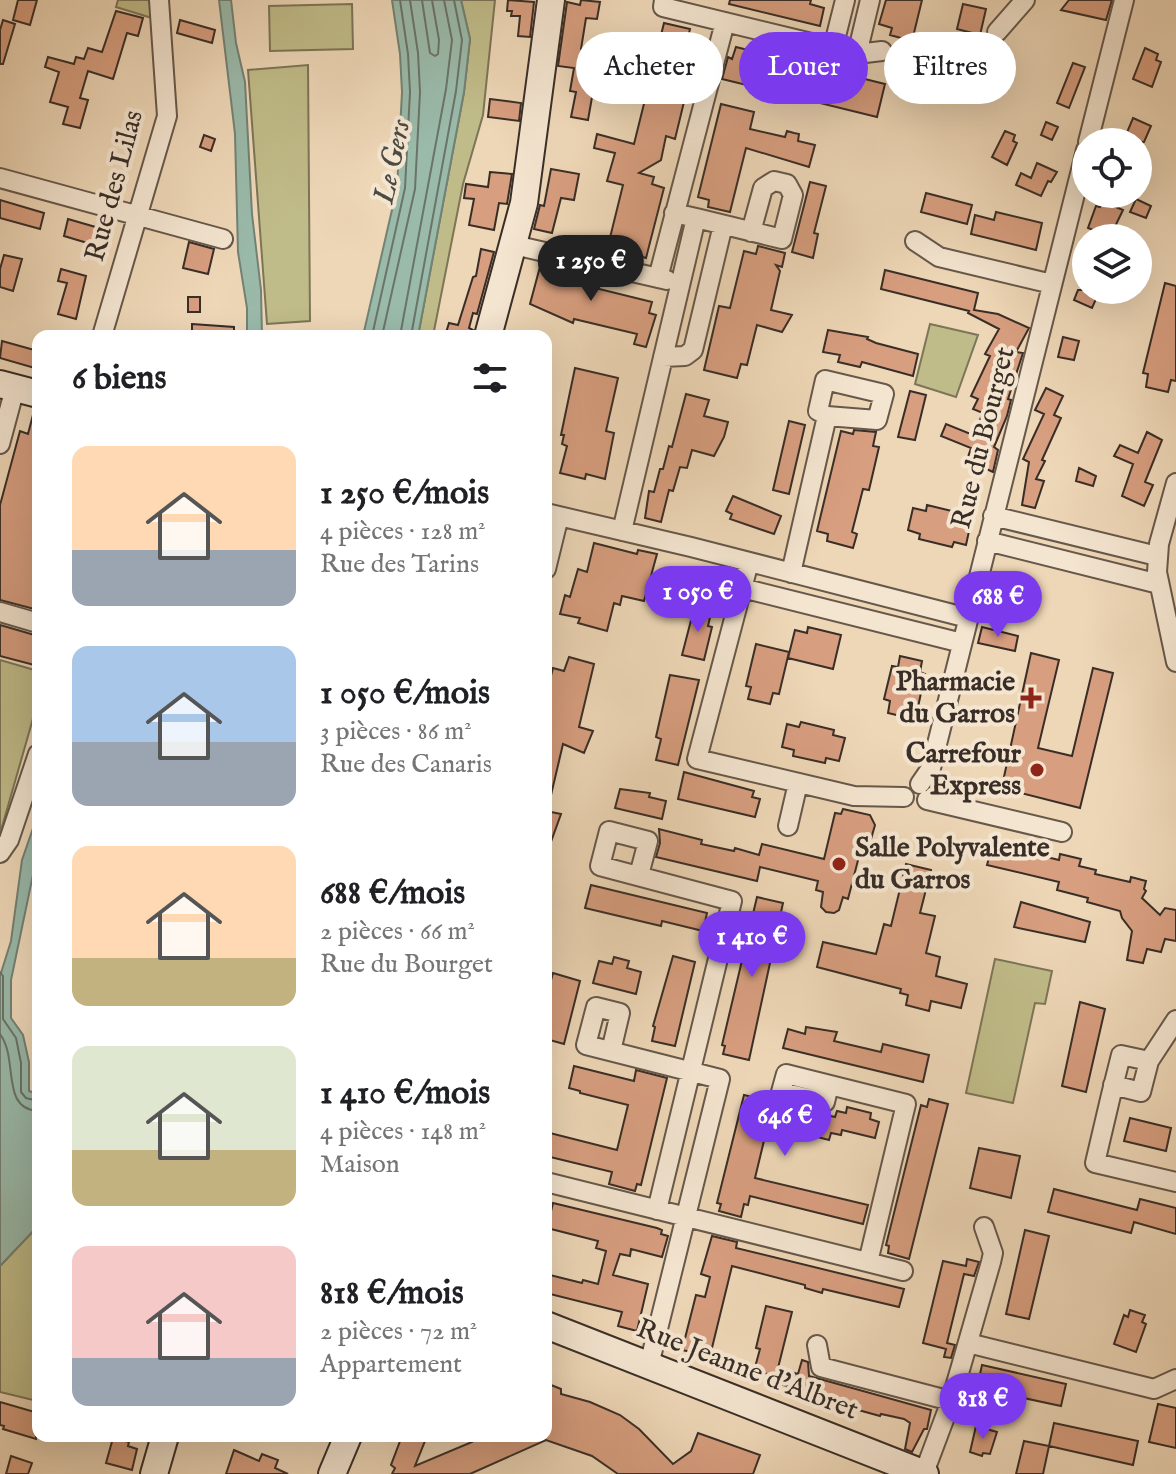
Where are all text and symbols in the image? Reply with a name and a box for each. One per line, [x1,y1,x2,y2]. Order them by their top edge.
chip: Acheter [576,32,723,104]
chip: Louer [739,32,868,104]
chip: Filtres [884,32,1016,104]
street label: Rue des Lilas [78,106,152,266]
water label: Le Gers [365,116,421,209]
map controls [1072,128,1152,304]
button: locate [1072,128,1152,208]
button: layers [1072,224,1152,304]
pin: 1 250 € [517,235,665,303]
text: 1 250 € [556,244,626,277]
street label: Rue du Bourget [945,343,1024,533]
icon: filters [468,356,512,400]
text: 6 biens [72,357,166,400]
text: 1 250 €/mois [320,472,489,515]
icon: home [136,478,232,574]
text: 4 pièces · 128 m² [320,515,486,548]
text: Rue des Tarins [320,548,479,581]
pin: 1 050 € [624,566,772,634]
pin: 688 € [942,571,1054,639]
text: 1 050 € [662,575,734,608]
text: 688 € [972,580,1024,613]
place label: Pharmacie du Garros [896,665,1015,732]
text: 1 050 €/mois [320,672,490,715]
icon: home [136,678,232,774]
marker: Pharmacie du Garros [1022,689,1040,707]
text: 3 pièces · 86 m² [320,715,472,748]
place label: Carrefour Express [906,737,1022,804]
text: Rue des Canaris [320,748,492,781]
marker: Carrefour Express [1028,761,1046,779]
place label: Salle Polyvalente du Garros [855,831,1050,898]
marker: Salle Polyvalente du Garros [830,855,848,873]
text: 688 €/mois [320,872,465,915]
icon: home [136,878,232,974]
pin: 1 410 € [678,911,826,979]
text: 2 pièces · 66 m² [320,915,475,948]
text: 1 410 € [716,920,788,953]
text: Rue du Bourget [320,948,493,981]
text: 1 410 €/mois [320,1072,490,1115]
icon: home [136,1078,232,1174]
pin: 646 € [729,1090,841,1158]
text: 646 € [757,1099,813,1132]
text: 4 pièces · 148 m² [320,1115,486,1148]
text: Maison [320,1148,400,1181]
text: 818 €/mois [320,1272,464,1315]
icon: home [136,1278,232,1374]
street label: Rue Jeanne d'Albret [631,1312,863,1429]
text: 2 pièces · 72 m² [320,1315,477,1348]
text: Appartement [320,1348,462,1381]
pin: 818 € [927,1373,1039,1441]
text: 818 € [958,1382,1008,1415]

